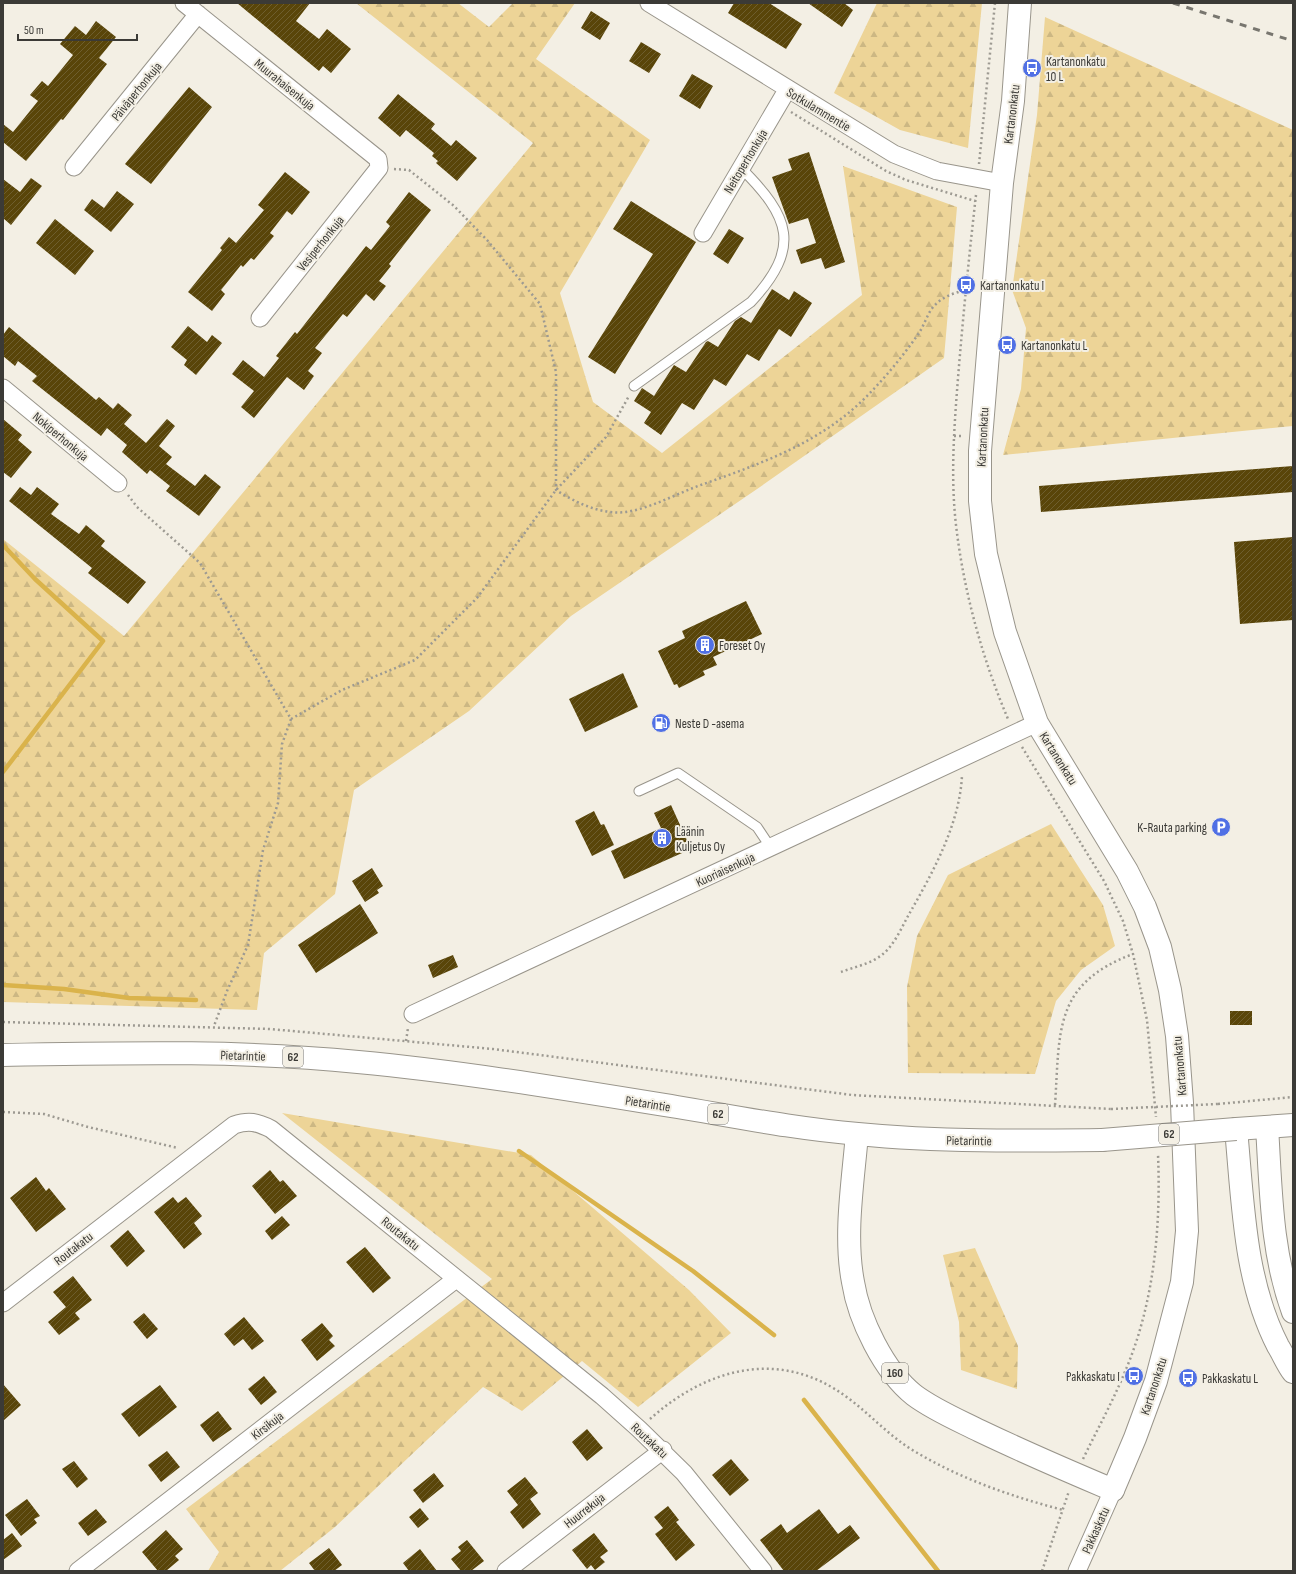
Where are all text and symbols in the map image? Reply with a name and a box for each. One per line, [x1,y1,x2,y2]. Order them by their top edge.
scale bar [18,16,137,42]
text: 50 m [24,23,44,38]
place label: Kartanonkatu 10 L [1046,54,1106,85]
street label: Muurahaisenkuja [251,55,318,114]
bus stop icon: Kartanonkatu 10 L [1021,57,1043,79]
street label: Päiväperhonkuja [108,59,165,124]
street label: Sotkulammentie [784,84,853,135]
street label: Kartanonkatu [1000,84,1024,145]
street label: Neitoperhonkuja [720,126,771,197]
street label: Vesiperhonkuja [294,213,348,274]
bus stop icon: Kartanonkatu I [955,274,977,296]
place label: Kartanonkatu I [980,278,1044,294]
bus stop icon: Kartanonkatu L [996,334,1018,356]
place label: Kartanonkatu L [1021,338,1088,354]
street label: Kartanonkatu [973,407,993,467]
street label: Nokiperhonkuja [29,409,92,465]
building icon: Foreset Oy [694,634,716,656]
place label: Foreset Oy [719,638,765,654]
fuel station icon: Neste D -asema [650,712,672,734]
place label: Neste D -asema [675,716,744,732]
street label: Kartanonkatu [1036,729,1081,788]
parking icon: K-Rauta parking [1210,816,1232,838]
place label: K-Rauta parking [1137,820,1207,836]
place label: Läänin Kuljetus Oy [676,824,725,855]
building icon: Läänin Kuljetus Oy [651,827,673,849]
street label: Kuoriaisenkuja [693,849,757,891]
street label: Kartanonkatu [1169,1036,1191,1096]
street label: Pietarintie [220,1047,266,1065]
road number: 62 [283,1047,303,1067]
street label: Pietarintie [624,1093,672,1115]
road number: 62 [708,1104,728,1124]
road number: 62 [1159,1124,1179,1144]
street label: Pietarintie [946,1133,992,1149]
street label: Routakatu [378,1213,423,1254]
street label: Routakatu [51,1229,96,1269]
street label: Kartanonkatu [1137,1356,1171,1417]
road number: 160 [882,1363,908,1383]
bus stop icon: Pakkaskatu I [1123,1365,1145,1387]
bus stop icon: Pakkaskatu L [1177,1367,1199,1389]
place label: Pakkaskatu I [1066,1369,1120,1385]
place label: Pakkaskatu L [1202,1371,1258,1387]
street label: Kirsikuja [248,1408,287,1443]
street label: Routakatu [627,1420,671,1462]
street label: Huurrekuja [561,1490,608,1532]
street label: Pakkaskatu [1079,1505,1113,1556]

